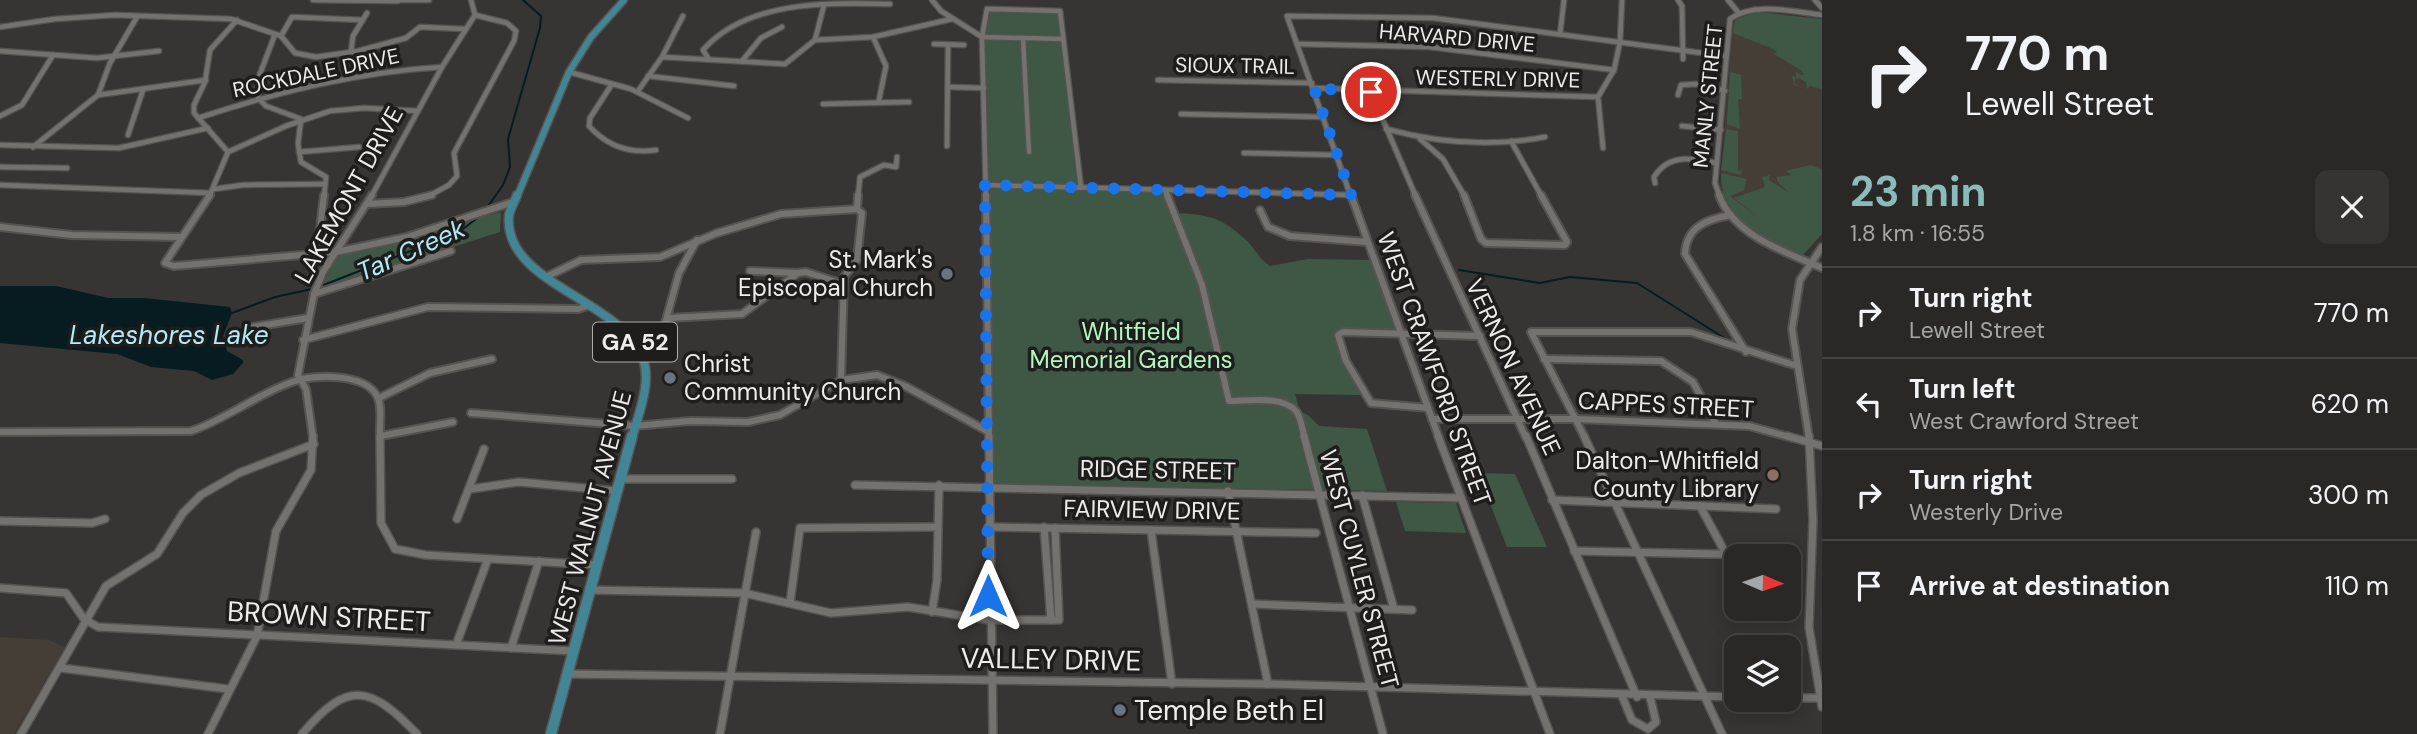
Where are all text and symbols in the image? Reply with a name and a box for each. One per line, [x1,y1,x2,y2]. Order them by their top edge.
street label: HARVARD DRIVE [1378,17,1536,59]
text: 770 m [1965,21,2109,85]
street label: MANLY STREET [1687,22,1729,169]
icon: right [1850,28,1941,119]
street label: ROCKDALE DRIVE [230,42,402,104]
street label: SIOUX TRAIL [1175,51,1295,81]
pin [1341,62,1401,122]
street label: WESTERLY DRIVE [1415,64,1581,94]
icon: arrive [1352,73,1390,111]
text: Lewell Street [1965,83,2154,125]
street label: LAKEMONT DRIVE [287,101,410,289]
text: 23 min [1850,164,1986,219]
button: close [2315,170,2389,244]
water label: Tar Creek [352,211,471,289]
text: 1.8 km · 16:55 [1850,218,1985,248]
street label: WEST CRAWFORD STREET [1370,228,1499,510]
place label: St. Mark's Episcopal Church [738,244,933,303]
marker: St. Mark's Episcopal Church [939,266,955,282]
street label: VERNON AVENUE [1459,274,1568,460]
text: Turn right [1909,281,2033,315]
icon: right [1850,294,1888,332]
text: 770 m [2314,296,2389,330]
text: Lewell Street [1909,315,2045,345]
park label: Whitfield Memorial Gardens [1029,316,1233,375]
water label: Lakeshores Lake [69,318,269,352]
road number: GA 52 [593,322,677,362]
place label: Christ Community Church [684,348,901,407]
marker: Christ Community Church [662,370,678,386]
text: Turn left [1909,372,2016,406]
street label: CAPPES STREET [1577,384,1755,425]
icon: left [1850,385,1888,423]
text: 620 m [2311,387,2389,421]
street label: WEST WALNUT AVENUE [541,388,638,648]
text: West Crawford Street [1909,406,2139,436]
place label: Dalton-Whitfield County Library [1575,445,1759,504]
street label: WEST CUYLER STREET [1313,446,1406,692]
street label: RIDGE STREET [1080,453,1236,486]
text: Turn right [1909,463,2033,497]
marker: Dalton-Whitfield County Library [1765,467,1781,483]
icon: right [1850,476,1888,514]
text: 300 m [2308,478,2389,512]
street label: FAIRVIEW DRIVE [1063,492,1241,527]
text: Westerly Drive [1909,497,2063,527]
north arrow [1724,544,1801,621]
map controls [1724,544,1801,712]
position arrow [951,559,1025,633]
icon: arrive [1850,567,1888,605]
text: Arrive at destination [1909,569,2170,603]
text: 110 m [2325,569,2389,603]
street label: BROWN STREET [226,593,432,640]
button: layers [1724,635,1801,712]
street label: VALLEY DRIVE [960,639,1142,680]
place label: Temple Beth El [1134,692,1324,729]
marker: Temple Beth El [1112,702,1128,718]

